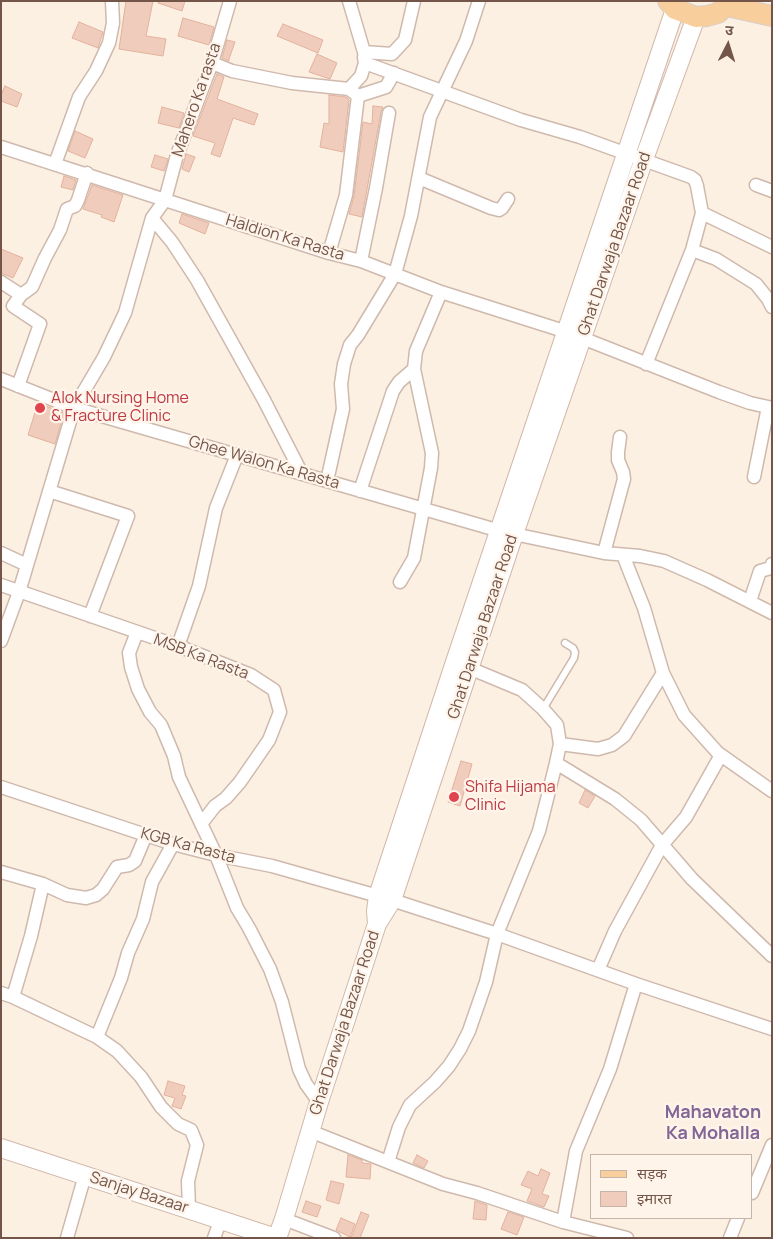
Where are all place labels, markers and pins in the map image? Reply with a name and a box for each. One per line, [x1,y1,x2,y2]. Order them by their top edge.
place label: Alok Nursing Home & Fracture Clinic [51,389,189,427]
marker: Alok Nursing Home & Fracture Clinic [33,401,47,415]
place label: Shifa Hijama Clinic [465,778,556,816]
marker: Shifa Hijama Clinic [447,790,461,804]

